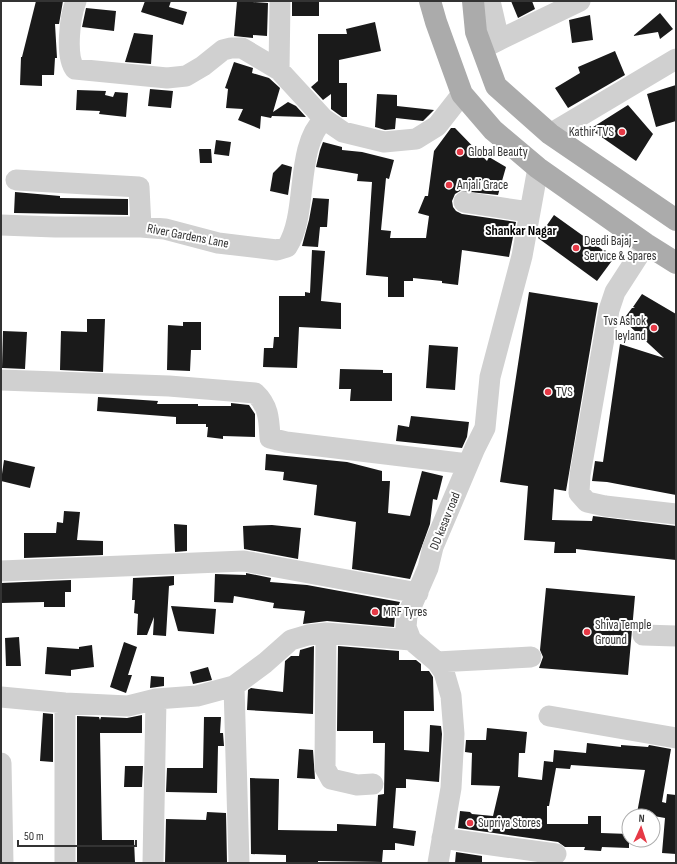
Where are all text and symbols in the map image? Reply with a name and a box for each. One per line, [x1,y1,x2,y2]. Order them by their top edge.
place label: Kathir TVS [569,124,614,140]
marker: Kathir TVS [617,127,627,137]
place label: Global Beauty [468,144,528,160]
marker: Global Beauty [455,147,465,157]
place label: Anjali Grace [456,177,508,193]
marker: Anjali Grace [444,180,454,190]
street label: River Gardens Lane [146,220,230,252]
district label: Shankar Nagar [485,222,557,239]
place label: Deedi Bajaj - Service & Spares [584,233,657,264]
marker: Deedi Bajaj - Service & Spares [571,243,581,253]
place label: Tvs Ashok leyland [603,313,646,344]
marker: Tvs Ashok leyland [649,323,659,333]
place label: TVS [556,384,573,400]
marker: TVS [543,387,553,397]
street label: DD kesav road [426,490,464,552]
place label: MRF Tyres [383,604,427,620]
marker: MRF Tyres [370,607,380,617]
place label: Shiva Temple Ground [595,617,651,648]
marker: Shiva Temple Ground [582,627,592,637]
north arrow [621,808,661,848]
text: N [638,812,645,825]
place label: Supriya Stores [478,815,541,831]
marker: Supriya Stores [465,818,475,828]
scale bar [18,822,136,848]
text: 50 m [24,829,44,844]

